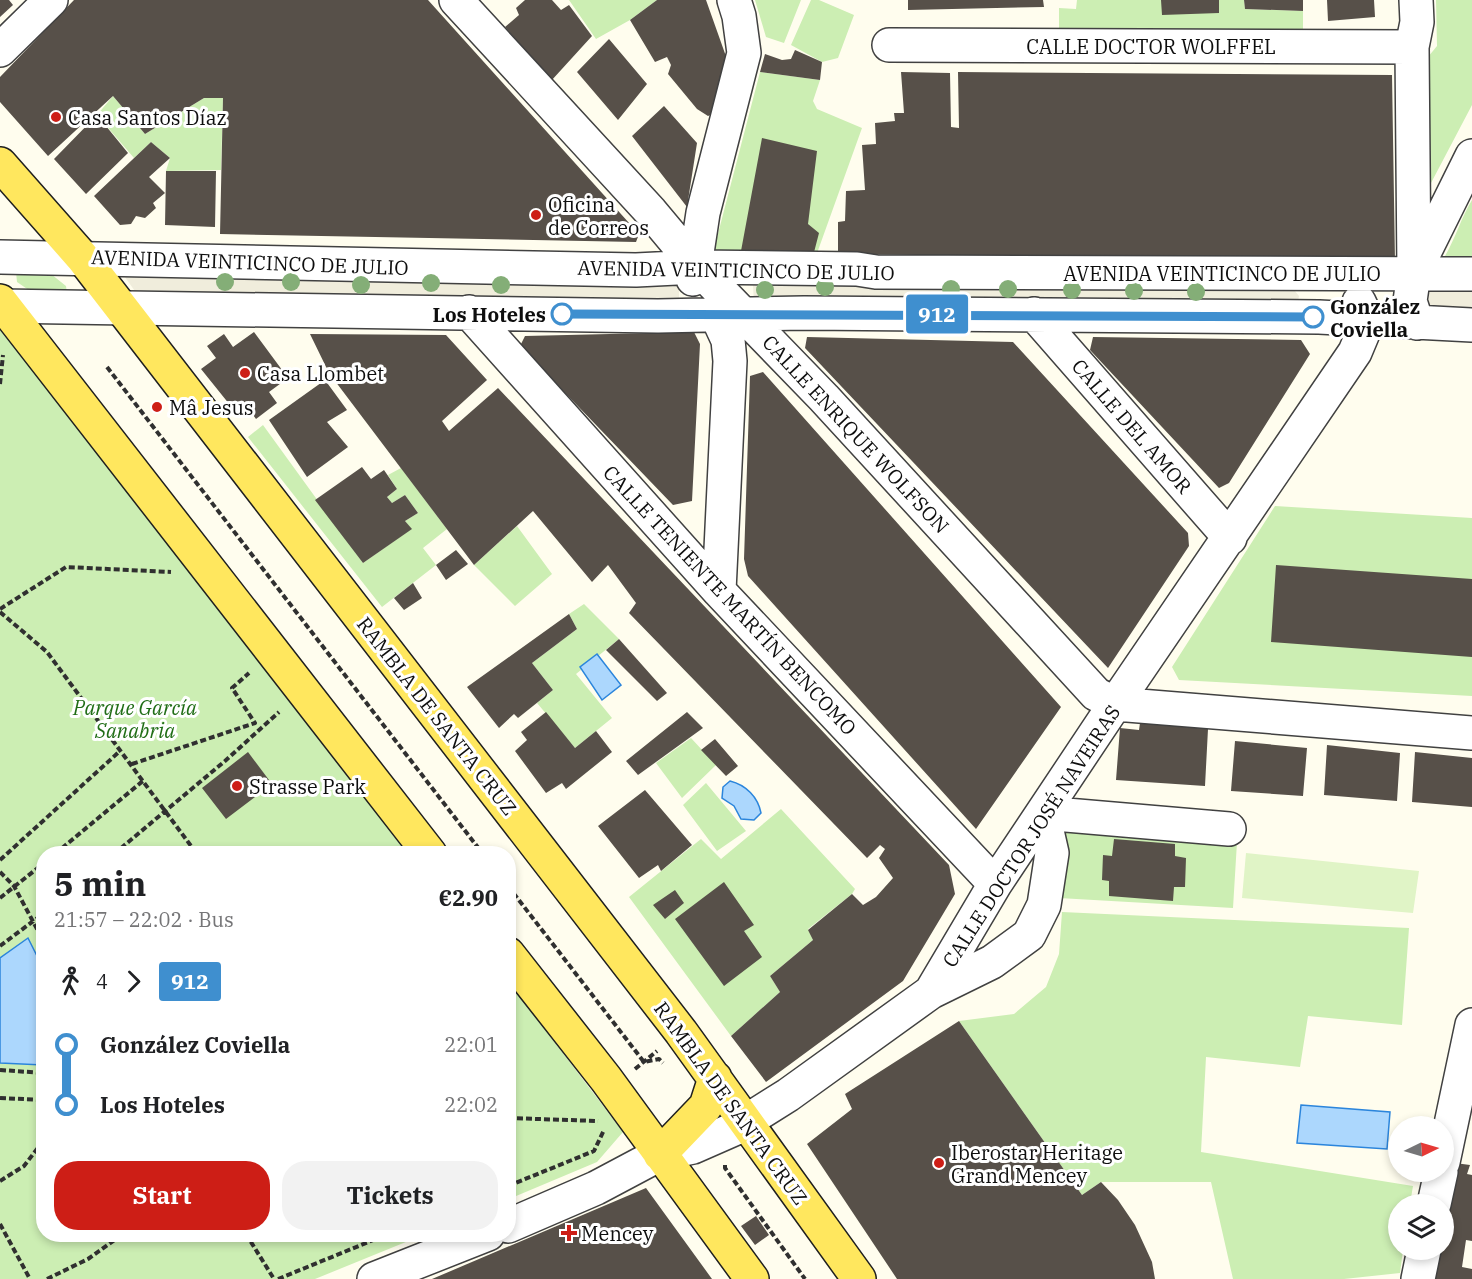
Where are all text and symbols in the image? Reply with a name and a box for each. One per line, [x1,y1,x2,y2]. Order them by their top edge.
street label: CALLE DOCTOR WOLFFEL [1026,33,1276,60]
place label: Casa Santos Díaz [68,104,227,131]
marker: Casa Santos Díaz [49,110,63,124]
place label: Oficina de Correos [548,191,649,241]
marker: Oficina de Correos [529,208,543,222]
street label: AVENIDA VEINTICINCO DE JULIO [91,243,409,281]
street label: AVENIDA VEINTICINCO DE JULIO [577,254,895,286]
street label: AVENIDA VEINTICINCO DE JULIO [1063,260,1381,287]
place label: González Coviella [1330,293,1420,343]
line badge: 912 [902,294,972,334]
text: 912 [918,300,956,328]
place label: Los Hoteles [433,301,546,328]
marker: Los Hoteles [551,303,573,325]
marker: González Coviella [1302,306,1324,328]
street label: CALLE ENRIQUE WOLFSON [757,329,955,539]
street label: CALLE DEL AMOR [1066,353,1198,499]
place label: Casa Llombet [257,360,384,387]
marker: Casa Llombet [238,366,252,380]
place label: Mâ Jesus [169,394,254,421]
marker: Mâ Jesus [150,400,164,414]
street label: CALLE TENIENTE MARTÍN BENCOMO [597,459,863,741]
street label: RAMBLA DE SANTA CRUZ [351,611,523,821]
park label: Parque García Sanabria [72,694,197,744]
street label: CALLE DOCTOR JOSÉ NAVEIRAS [936,700,1126,972]
place label: Strasse Park [249,773,366,800]
marker: Strasse Park [230,779,244,793]
text: 5 min [54,862,146,905]
text: €2.90 [439,883,498,912]
text: 21:57 – 22:02 · Bus [54,906,234,933]
icon: walk [54,965,87,998]
icon: forward [117,965,150,998]
text: 912 [171,967,209,995]
text: 4 [96,968,108,995]
street label: RAMBLA DE SANTA CRUZ [648,996,814,1210]
text: González Coviella [100,1030,290,1059]
text: 22:01 [444,1031,498,1058]
text: Los Hoteles [100,1090,225,1119]
text: 22:02 [444,1091,498,1118]
north arrow [1388,1116,1454,1182]
map controls [1388,1116,1454,1260]
place label: Iberostar Heritage Grand Mencey [951,1139,1123,1189]
marker: Iberostar Heritage Grand Mencey [932,1156,946,1170]
button: Start [54,1161,270,1230]
button: Tickets [282,1161,498,1230]
button: layers [1388,1194,1454,1260]
place label: Mencey [581,1220,654,1247]
marker: Mencey [562,1226,576,1240]

